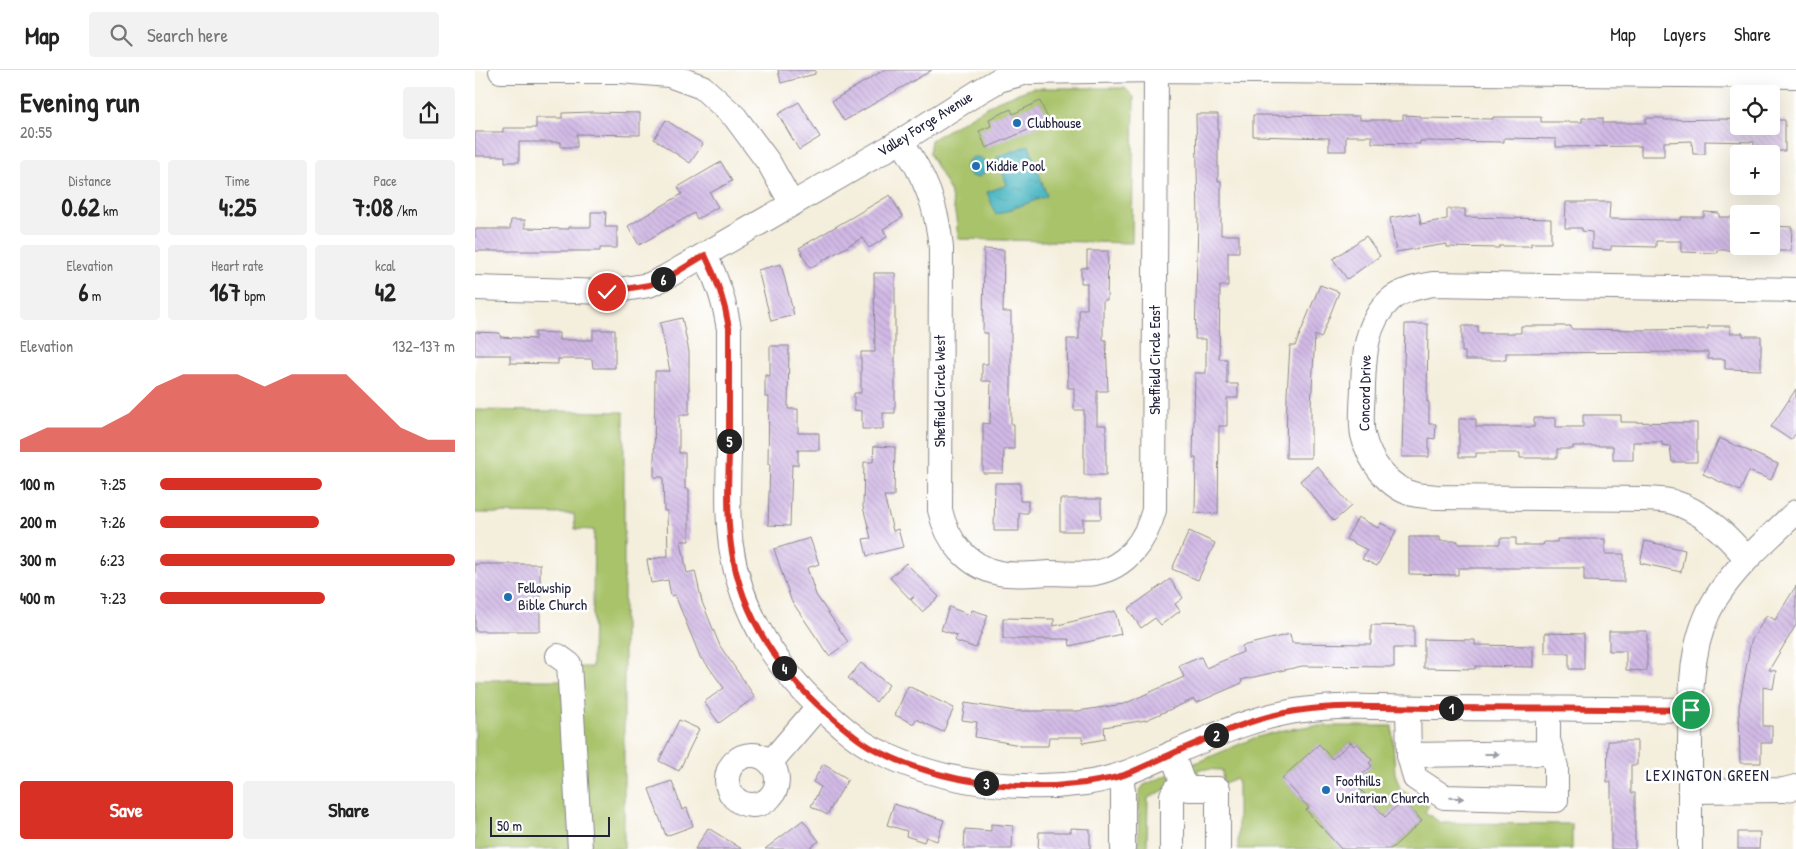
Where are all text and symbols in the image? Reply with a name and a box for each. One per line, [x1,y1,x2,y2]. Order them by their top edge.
search box [89,12,439,57]
text: Map [25,19,59,51]
icon: search [107,21,135,49]
text: Search here [147,22,228,48]
text: Map [1610,22,1636,47]
text: Layers [1664,22,1706,47]
text: Share [1734,22,1771,47]
text: Evening run [20,83,140,121]
map controls [1730,85,1780,255]
button: locate [1730,85,1780,135]
street label: Valley Forge Avenue [873,86,976,161]
button: share [403,87,455,139]
place label: Clubhouse [1027,112,1082,133]
marker: Clubhouse [1011,117,1023,129]
text: 20:55 [20,121,52,143]
button: + [1730,145,1780,195]
place label: Kiddie Pool [986,155,1045,176]
marker: Kiddie Pool [970,160,982,172]
text: Distance [68,171,111,190]
text: Time [225,171,250,190]
text: Pace [374,171,397,190]
text: 0.62 [61,190,100,224]
text: 4:25 [219,190,256,224]
text: 7:08 [353,190,393,224]
text: km [100,201,118,220]
text: /km [393,201,418,220]
button: − [1730,205,1780,255]
text: Elevation [67,256,113,275]
text: Heart rate [211,256,264,275]
text: kcal [375,256,395,275]
pin: 6 [651,266,675,292]
text: 6 [661,270,666,289]
pin [586,271,628,313]
text: 6 [78,275,88,309]
text: 167 [210,275,241,309]
text: 42 [375,275,396,309]
icon: check [593,278,621,306]
text: m [88,286,101,305]
text: bpm [241,286,265,305]
street label: Sheffield Circle East [1144,304,1165,415]
street label: Sheffield Circle West [929,334,950,447]
text: Elevation [20,335,73,357]
text: 132–137 m [392,335,455,357]
street label: Concord Drive [1353,355,1376,431]
pin: 5 [717,428,741,454]
text: 5 [727,432,732,451]
text: 100 m [20,473,55,495]
text: 7:25 [100,473,126,495]
text: 200 m [20,511,56,533]
text: 7:26 [100,511,126,533]
text: 300 m [20,549,56,571]
text: 6:23 [100,549,125,571]
place label: Fellowship Bible Church [517,577,587,615]
text: 400 m [20,587,55,609]
text: 7:23 [100,587,126,609]
marker: Fellowship Bible Church [502,591,514,603]
pin: 4 [771,656,797,680]
text: 4 [782,659,787,678]
pin [1670,689,1712,731]
pin: 1 [1439,696,1463,720]
icon: arrive [1677,696,1705,724]
text: 1 [1449,699,1454,718]
pin: 2 [1203,722,1229,748]
text: 2 [1213,726,1220,745]
one-way arrow [1485,750,1501,758]
district label: LEXINGTON GREEN [1646,764,1770,786]
pin: 3 [973,770,999,796]
place label: Foothills Unitarian Church [1335,770,1429,808]
text: 3 [983,774,990,793]
button: Save [20,781,233,839]
button: Share [243,781,455,839]
marker: Foothills Unitarian Church [1320,784,1332,796]
one-way arrow [1450,794,1466,802]
scale bar [490,814,610,837]
text: 50 m [497,816,522,835]

